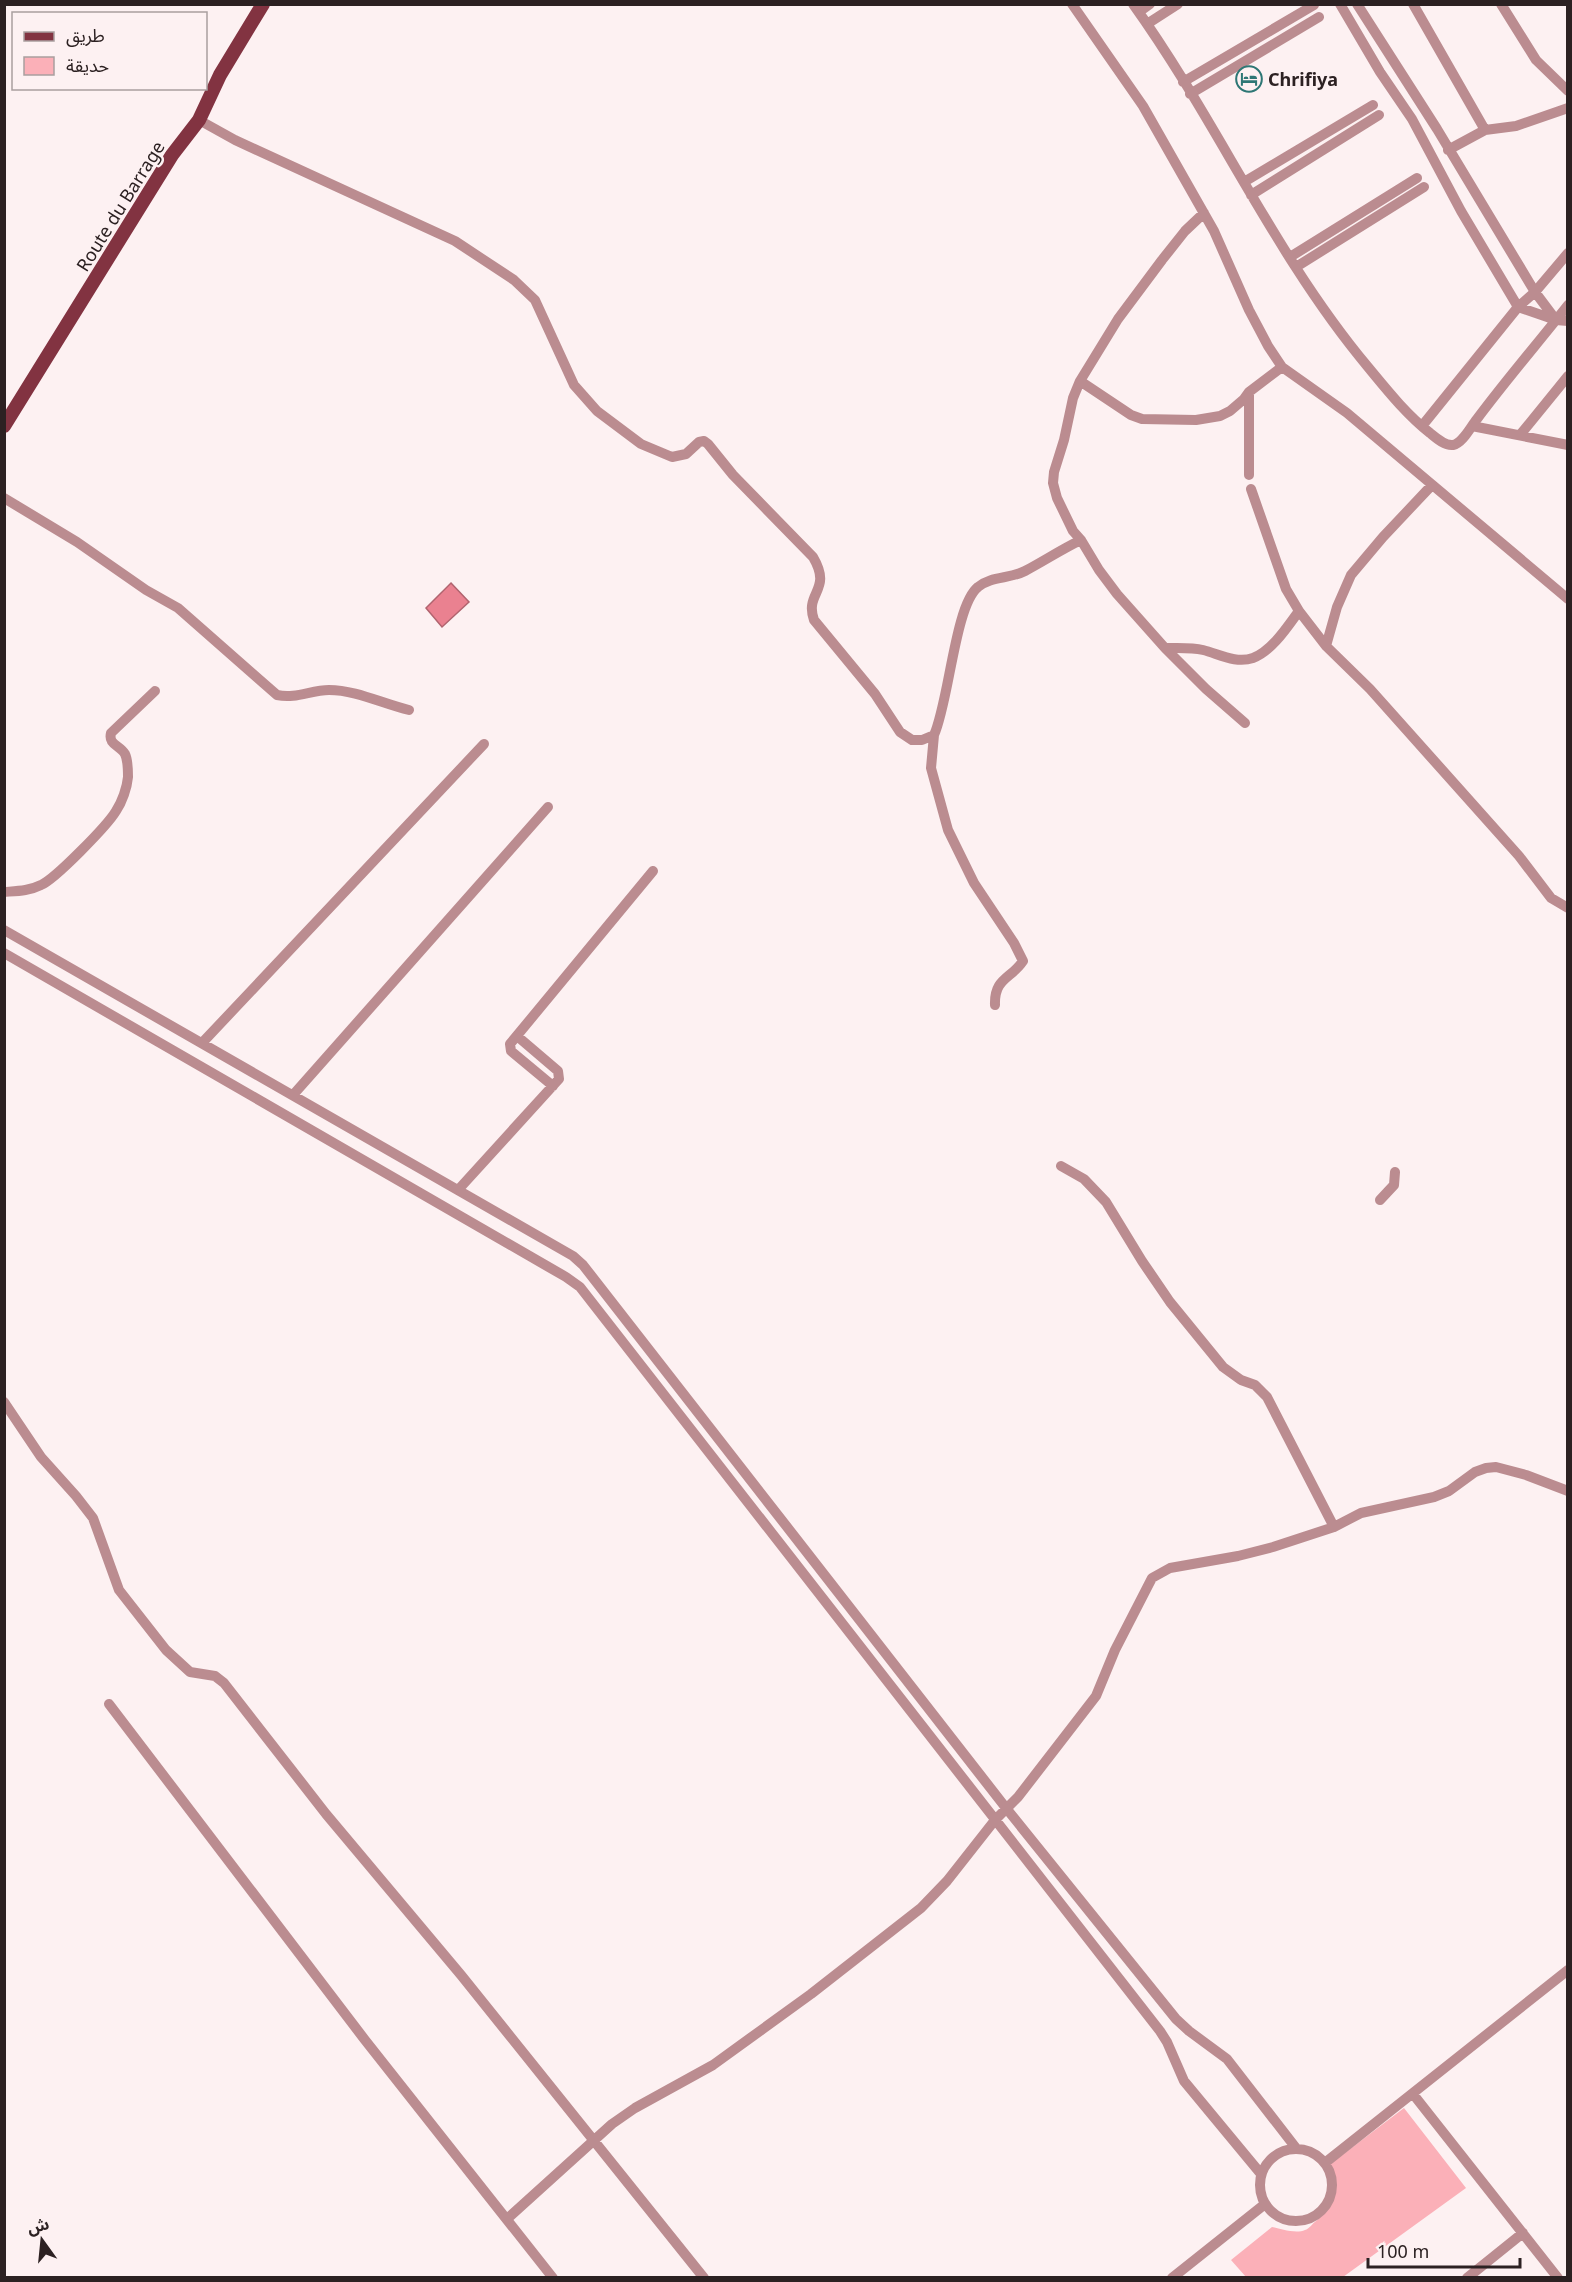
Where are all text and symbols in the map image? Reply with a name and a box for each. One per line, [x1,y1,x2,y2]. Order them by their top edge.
legend [12,12,207,90]
text: طريق [66,23,105,47]
text: حديقة [66,53,109,77]
hotel icon: Chrifiya [1234,64,1264,94]
place label: Chrifiya [1268,67,1338,91]
street label: Route du Barrage [70,136,170,276]
north arrow [12,2210,72,2270]
text: ش [25,2212,52,2239]
scale bar [1368,2231,1520,2269]
text: 100 m [1377,2239,1429,2263]

